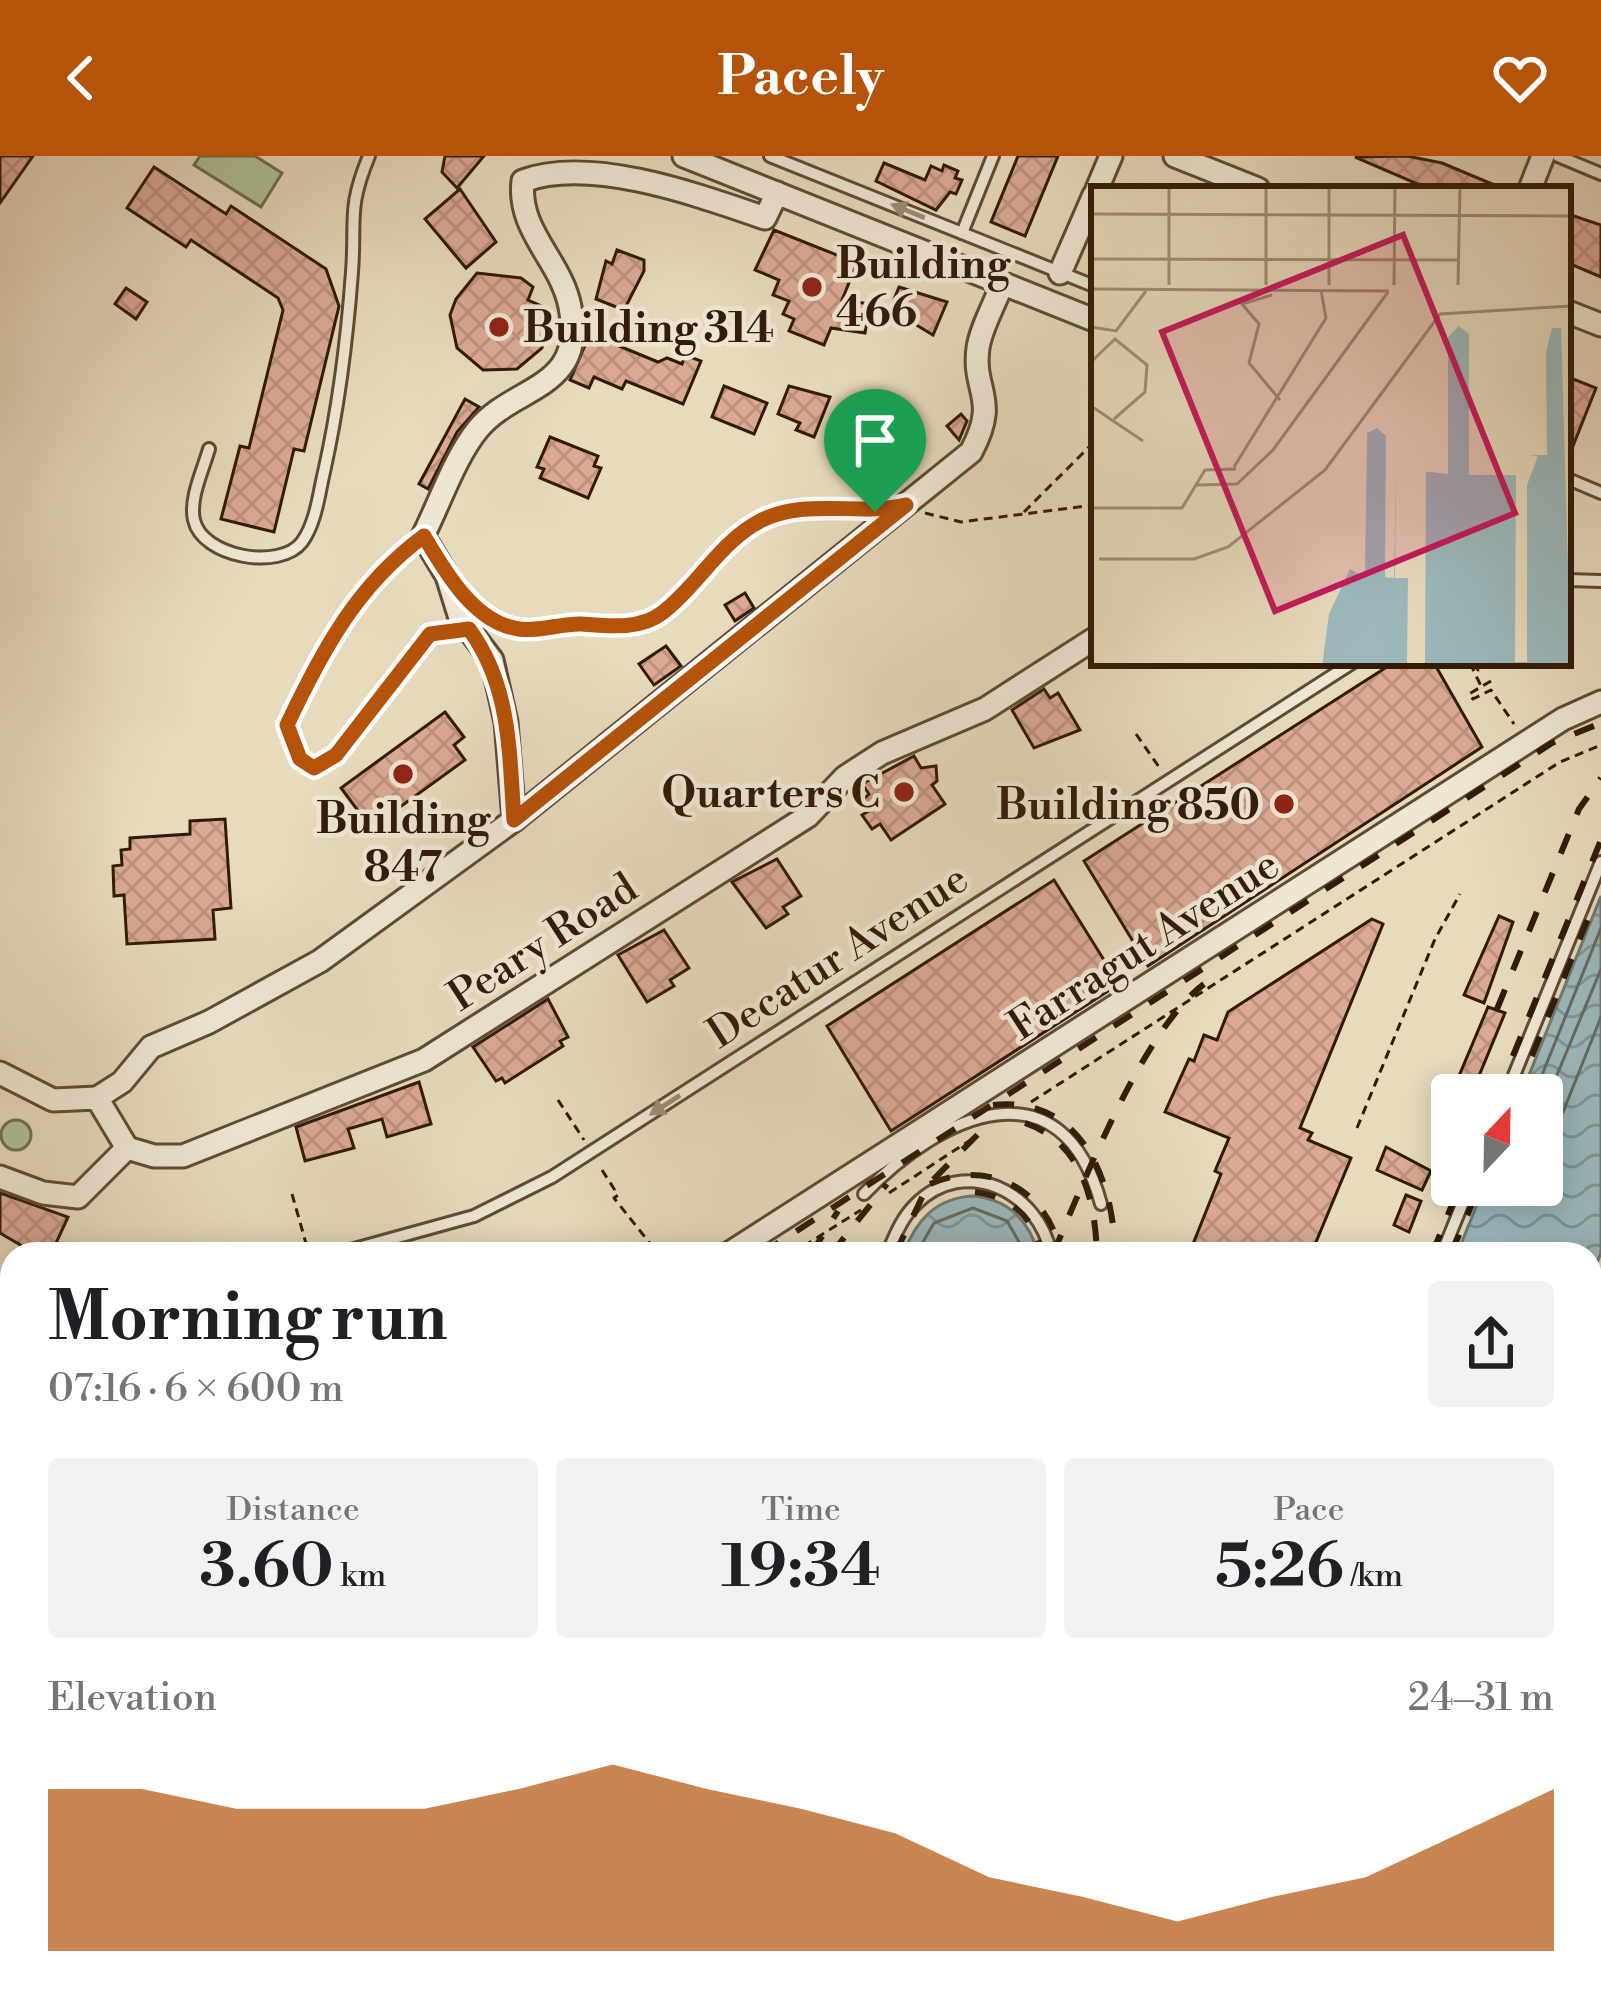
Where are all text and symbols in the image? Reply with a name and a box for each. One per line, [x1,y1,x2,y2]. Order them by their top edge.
text: Pacely [717,44,884,112]
icon: back [48,45,114,111]
icon: heart [1487,45,1553,111]
inset map [1091,186,1571,666]
one-way arrow [889,201,925,220]
place label: Building 466 [836,239,1011,340]
marker: Building 466 [799,274,825,300]
place label: Building 314 [523,303,774,356]
marker: Building 314 [486,314,512,340]
pin [824,389,926,512]
icon: arrive [842,407,908,473]
marker: Building 847 [390,761,416,787]
place label: Quarters C [661,768,880,821]
marker: Quarters C [891,779,917,805]
place label: Building 850 [996,780,1260,833]
marker: Building 850 [1271,791,1297,817]
place label: Building 847 [316,794,491,895]
street label: Farragut Avenue [999,839,1290,1054]
street label: Decatur Avenue [698,853,979,1061]
street label: Peary Road [439,862,648,1025]
north arrow [1431,1074,1563,1206]
map controls [1431,1074,1563,1206]
one-way arrow [648,1093,681,1115]
text: Morning run [48,1278,447,1361]
button: share [1428,1281,1554,1407]
text: 07:16 · 6 × 600 m [48,1365,344,1414]
text: Distance [226,1490,360,1531]
text: Time [761,1490,841,1531]
text: Pace [1274,1490,1344,1531]
text: 3.60 [200,1531,334,1606]
text: 19:34 [721,1531,881,1606]
text: 5:26 [1215,1531,1344,1606]
text: km [334,1556,386,1597]
text: /km [1344,1556,1403,1597]
text: Elevation [48,1674,217,1723]
text: 24–31 m [1408,1674,1554,1723]

